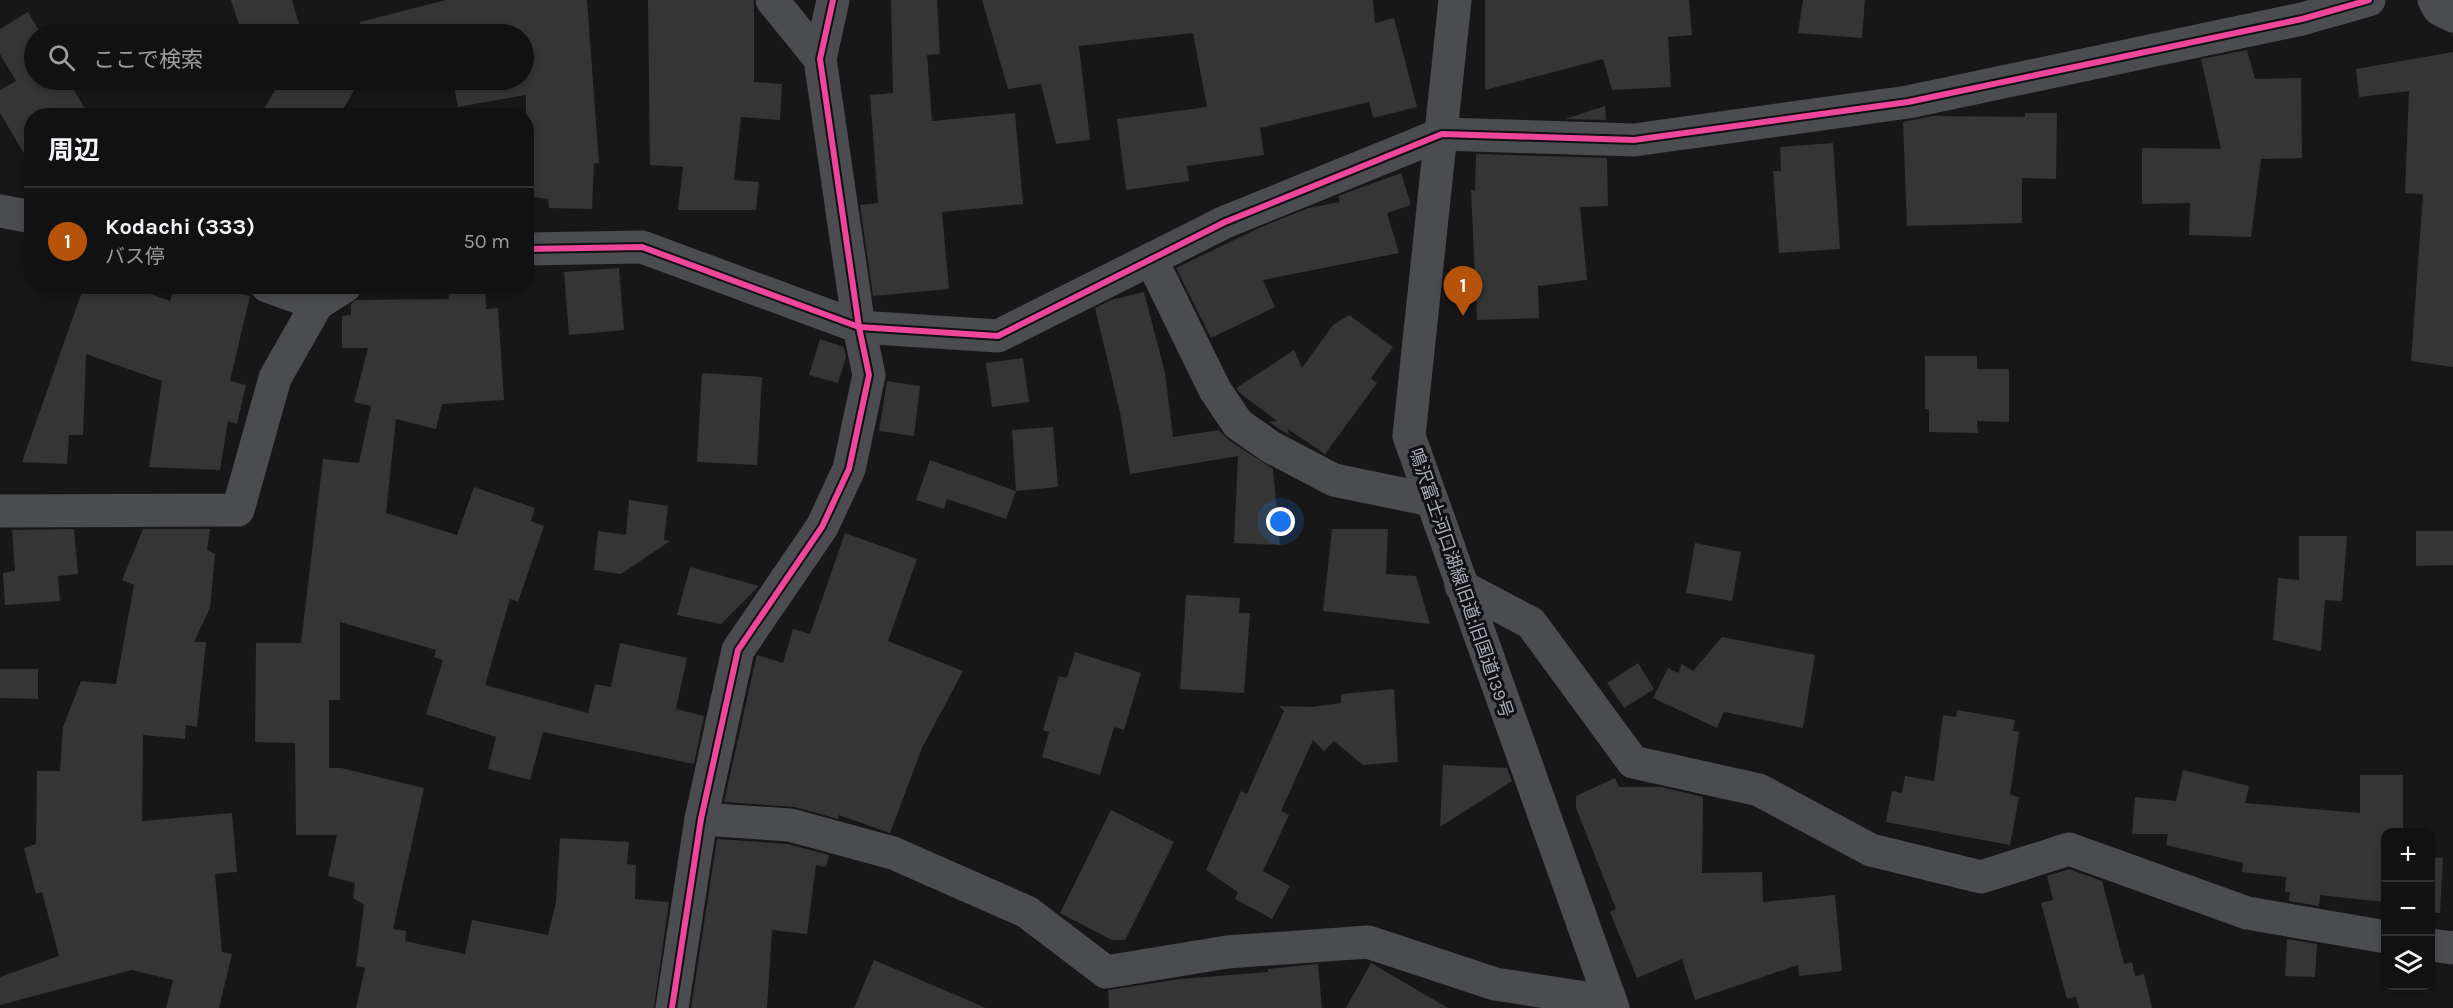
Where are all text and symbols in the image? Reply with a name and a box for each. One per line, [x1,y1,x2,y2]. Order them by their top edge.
search box [24,24,534,90]
icon: search [45,41,78,74]
text: ここで検索 [93,47,203,73]
text: 周辺 [48,135,100,166]
text: Kodachi (333) [105,214,255,240]
text: 1 [64,230,71,253]
text: 50 m [463,230,510,253]
text: バス停 [105,245,165,268]
pin: 1 [1444,266,1482,316]
street label: 鳴沢富士河口湖線旧道;旧国道139号 [1404,445,1518,721]
your location [1266,507,1295,536]
map controls [2381,828,2435,990]
button: + [2381,828,2435,882]
button: − [2381,882,2435,936]
button: layers [2381,936,2435,990]

